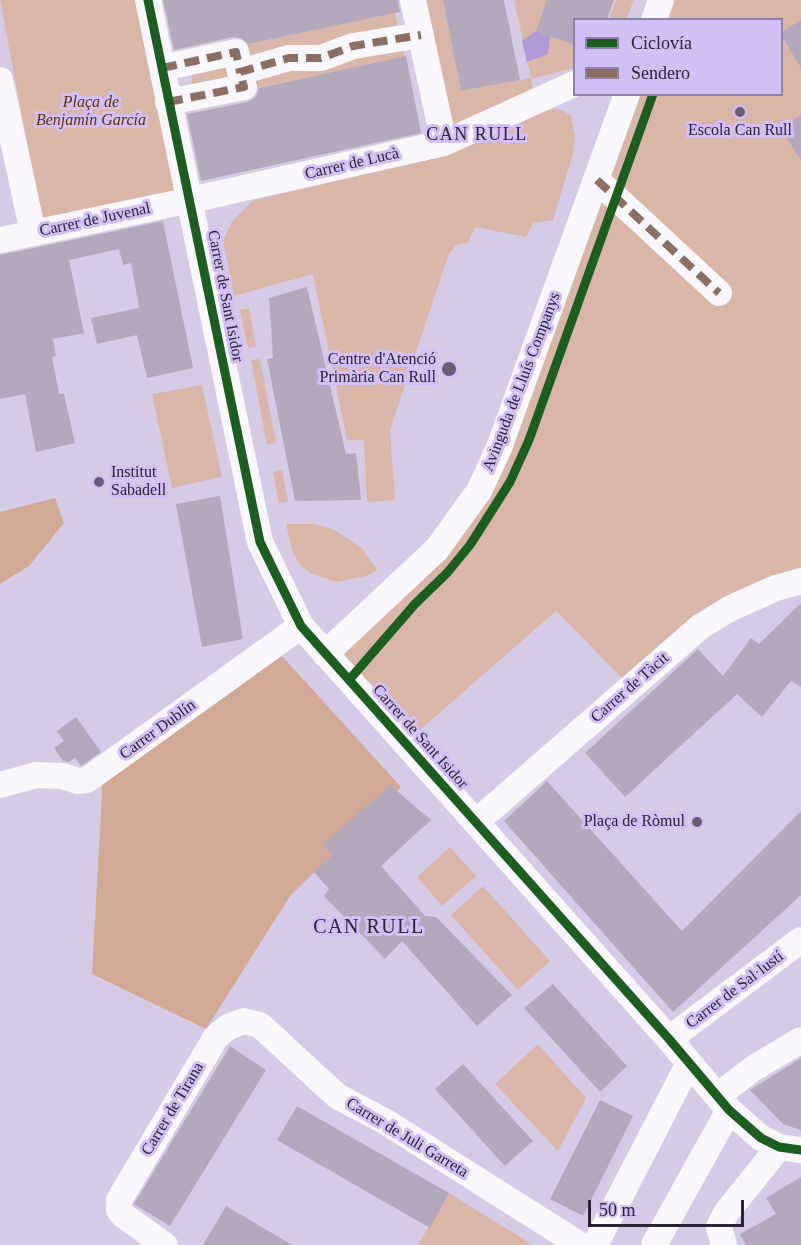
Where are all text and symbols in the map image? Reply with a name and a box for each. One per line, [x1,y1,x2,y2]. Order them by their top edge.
legend [573,18,783,96]
text: Ciclovía [631,33,692,53]
text: Sendero [631,63,690,83]
park label: Plaça de Benjamín García [36,93,146,131]
marker: Escola Can Rull [733,105,747,119]
place label: Escola Can Rull [688,121,792,141]
district label: CAN RULL [426,124,528,146]
street label: Carrer de Lucà [303,144,401,184]
street label: Carrer de Juvenal [38,199,152,241]
street label: Carrer de Sant Isidor [203,229,247,363]
street label: Avinguda de Lluís Companys [479,290,565,474]
place label: Centre d'Atenció Primària Can Rull [320,350,436,388]
marker: Centre d'Atenció Primària Can Rull [440,360,458,378]
place label: Institut Sabadell [111,463,166,501]
marker: Institut Sabadell [92,475,106,489]
street label: Carrer de Tàcit [587,649,673,727]
street label: Carrer de Sant Isidor [368,681,472,793]
street label: Carrer Dublín [116,696,200,764]
place label: Plaça de Ròmul [584,812,685,832]
marker: Plaça de Ròmul [690,815,704,829]
district label: CAN RULL [313,916,425,940]
street label: Carrer de Sal·lustí [682,947,788,1033]
street label: Carrer de Tirana [138,1059,208,1159]
street label: Carrer de Juli Garreta [342,1094,472,1182]
scale bar [591,1188,747,1226]
text: 50 m [599,1200,636,1220]

